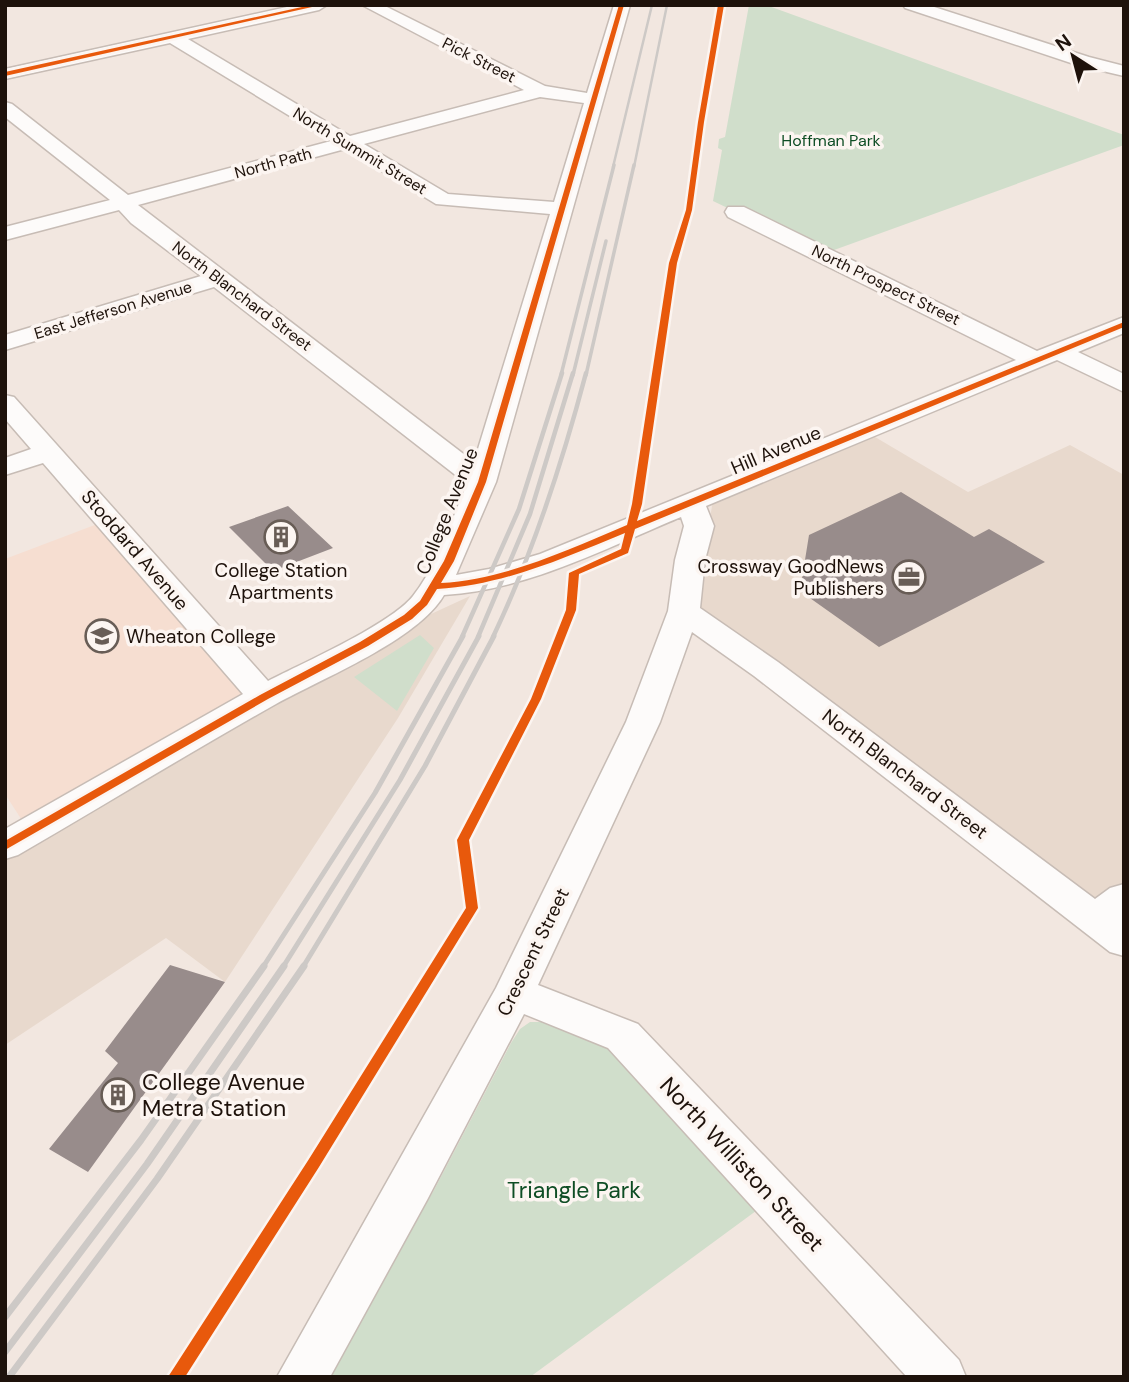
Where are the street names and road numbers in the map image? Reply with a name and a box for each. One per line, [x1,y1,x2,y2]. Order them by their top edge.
street label: Pick Street [439,32,519,88]
street label: North Summit Street [289,103,431,199]
street label: North Path [232,143,314,183]
street label: North Blanchard Street [168,237,316,355]
street label: North Prospect Street [808,240,964,330]
street label: East Jefferson Avenue [32,276,194,344]
street label: Hill Avenue [727,420,825,480]
street label: College Avenue [410,444,484,578]
street label: Stoddard Avenue [76,485,194,615]
street label: North Blanchard Street [817,703,993,845]
street label: Crescent Street [491,884,575,1020]
street label: North Williston Street [653,1070,831,1258]

